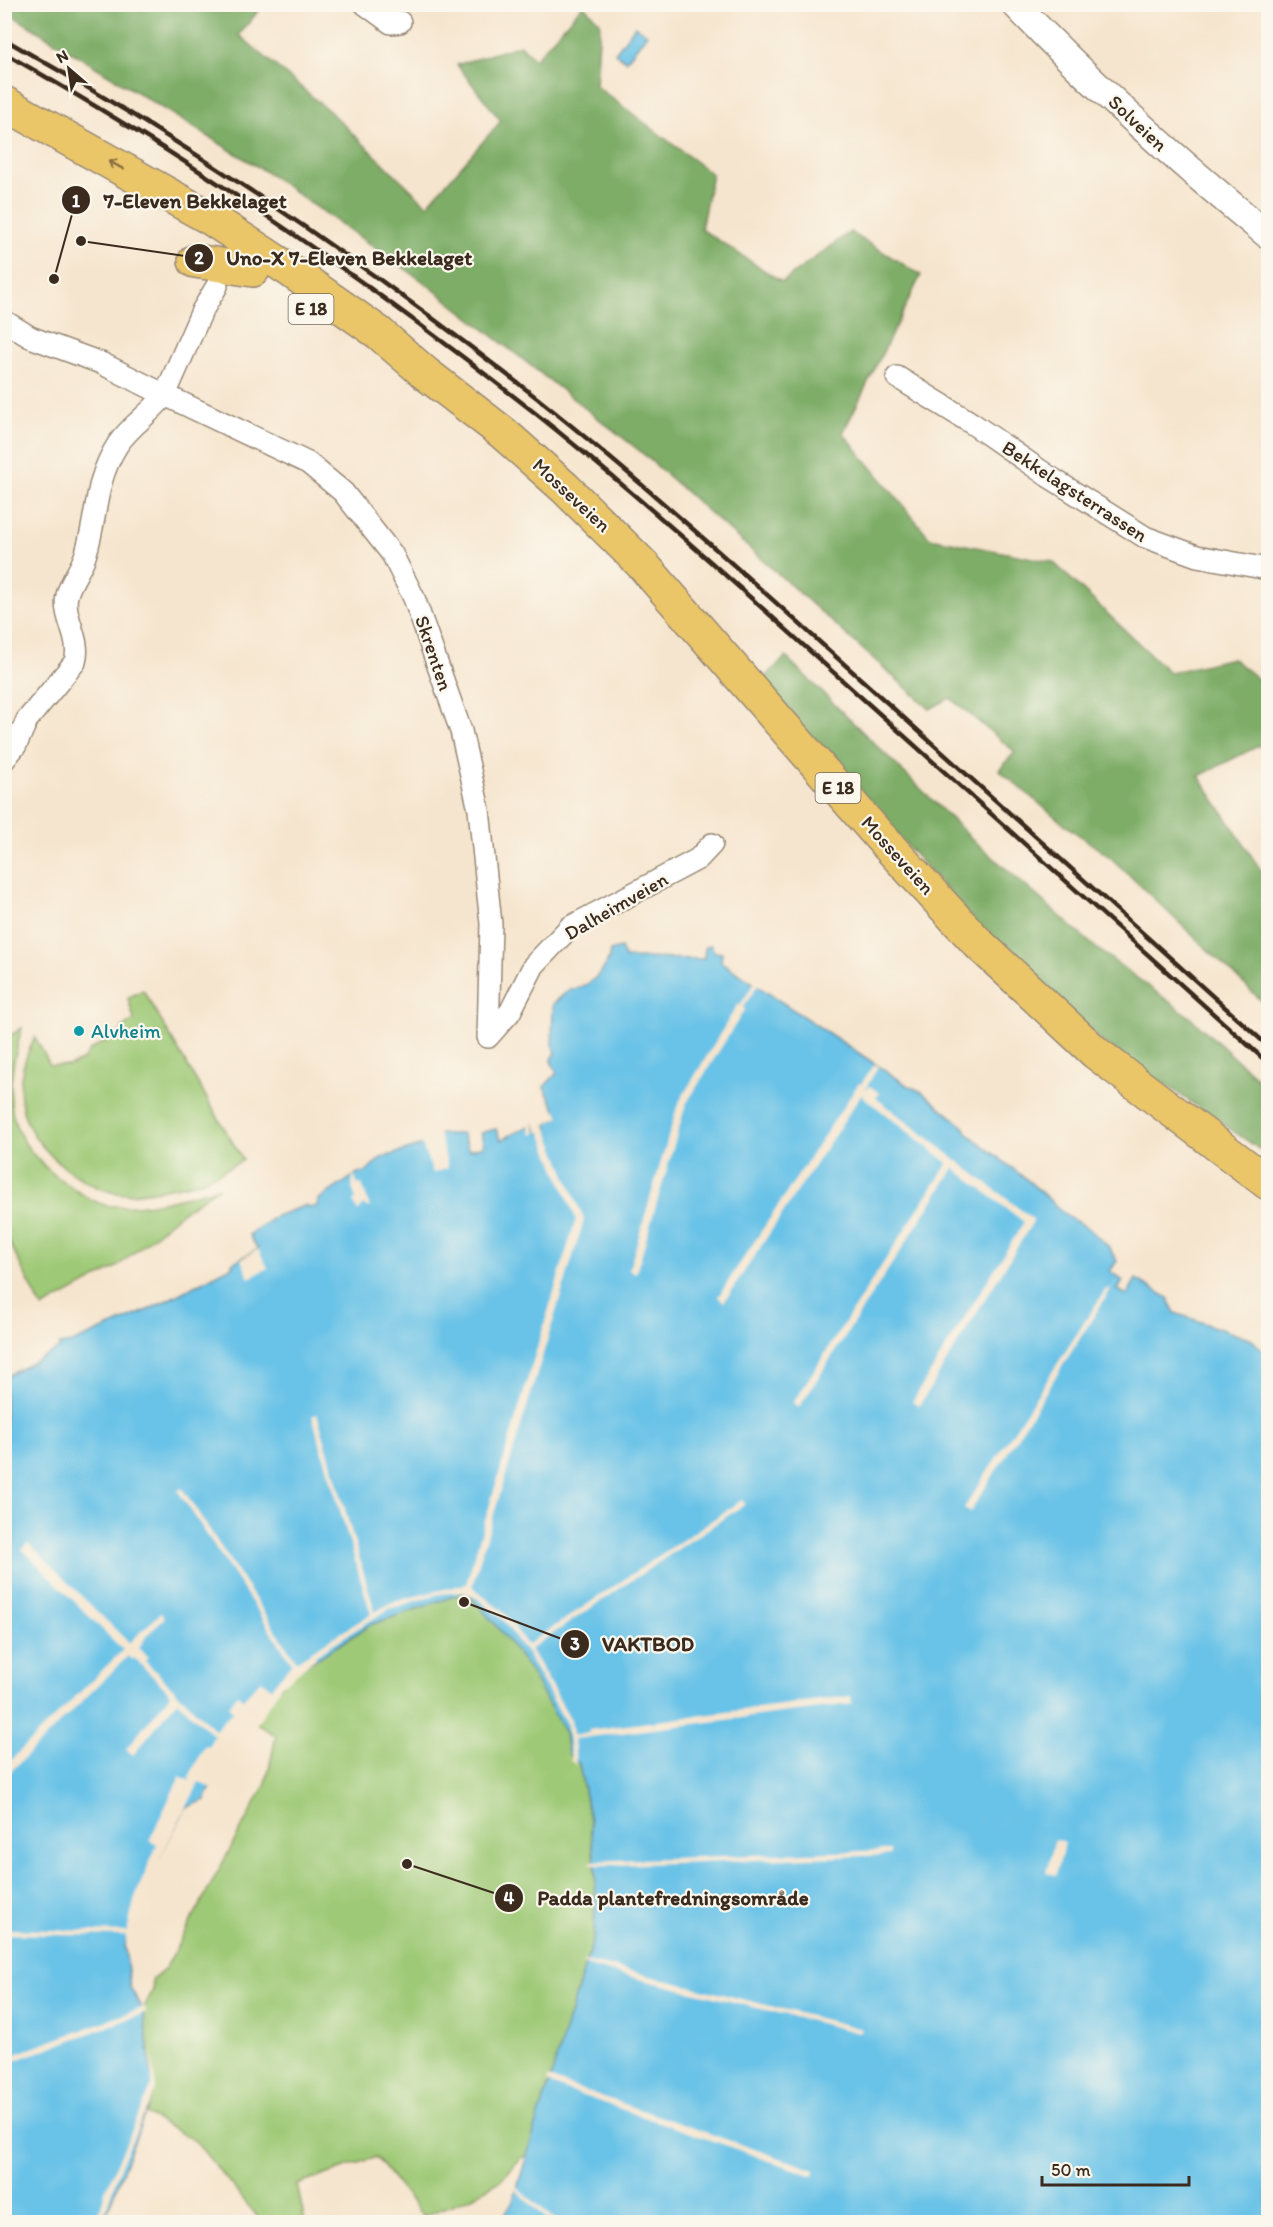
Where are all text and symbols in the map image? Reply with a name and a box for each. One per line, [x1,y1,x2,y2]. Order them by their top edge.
north arrow [39,39,99,99]
text: N [53,45,71,67]
street label: Solveien [1104,90,1172,156]
one-way arrow [108,159,126,170]
callout: 7-Eleven Bekkelaget [61,181,298,220]
text: 7-Eleven Bekkelaget [102,188,287,214]
text: 1 [72,190,81,212]
callout: Uno-X 7-Eleven Bekkelaget [184,238,484,277]
text: Uno-X 7-Eleven Bekkelaget [226,245,472,271]
text: 2 [194,247,204,269]
road number: E 18 [288,294,334,324]
street label: Bekkelagsterrassen [998,435,1152,547]
street label: Mosseveien [528,453,616,537]
street label: Skrenten [410,612,458,694]
road number: E 18 [816,773,860,803]
street label: Mosseveien [856,811,940,899]
street label: Dalheimveien [560,867,672,945]
place label: Alvheim [91,1019,161,1043]
marker: Alvheim [72,1024,86,1038]
callout: VAKTBOD [560,1624,706,1663]
text: VAKTBOD [602,1631,694,1656]
text: 3 [570,1633,580,1655]
callout: Padda plantefredningsområde [494,1878,822,1917]
text: Padda plantefredningsområde [537,1885,809,1911]
text: 4 [504,1887,515,1909]
scale bar [1042,2149,1189,2187]
text: 50 m [1051,2159,1091,2181]

